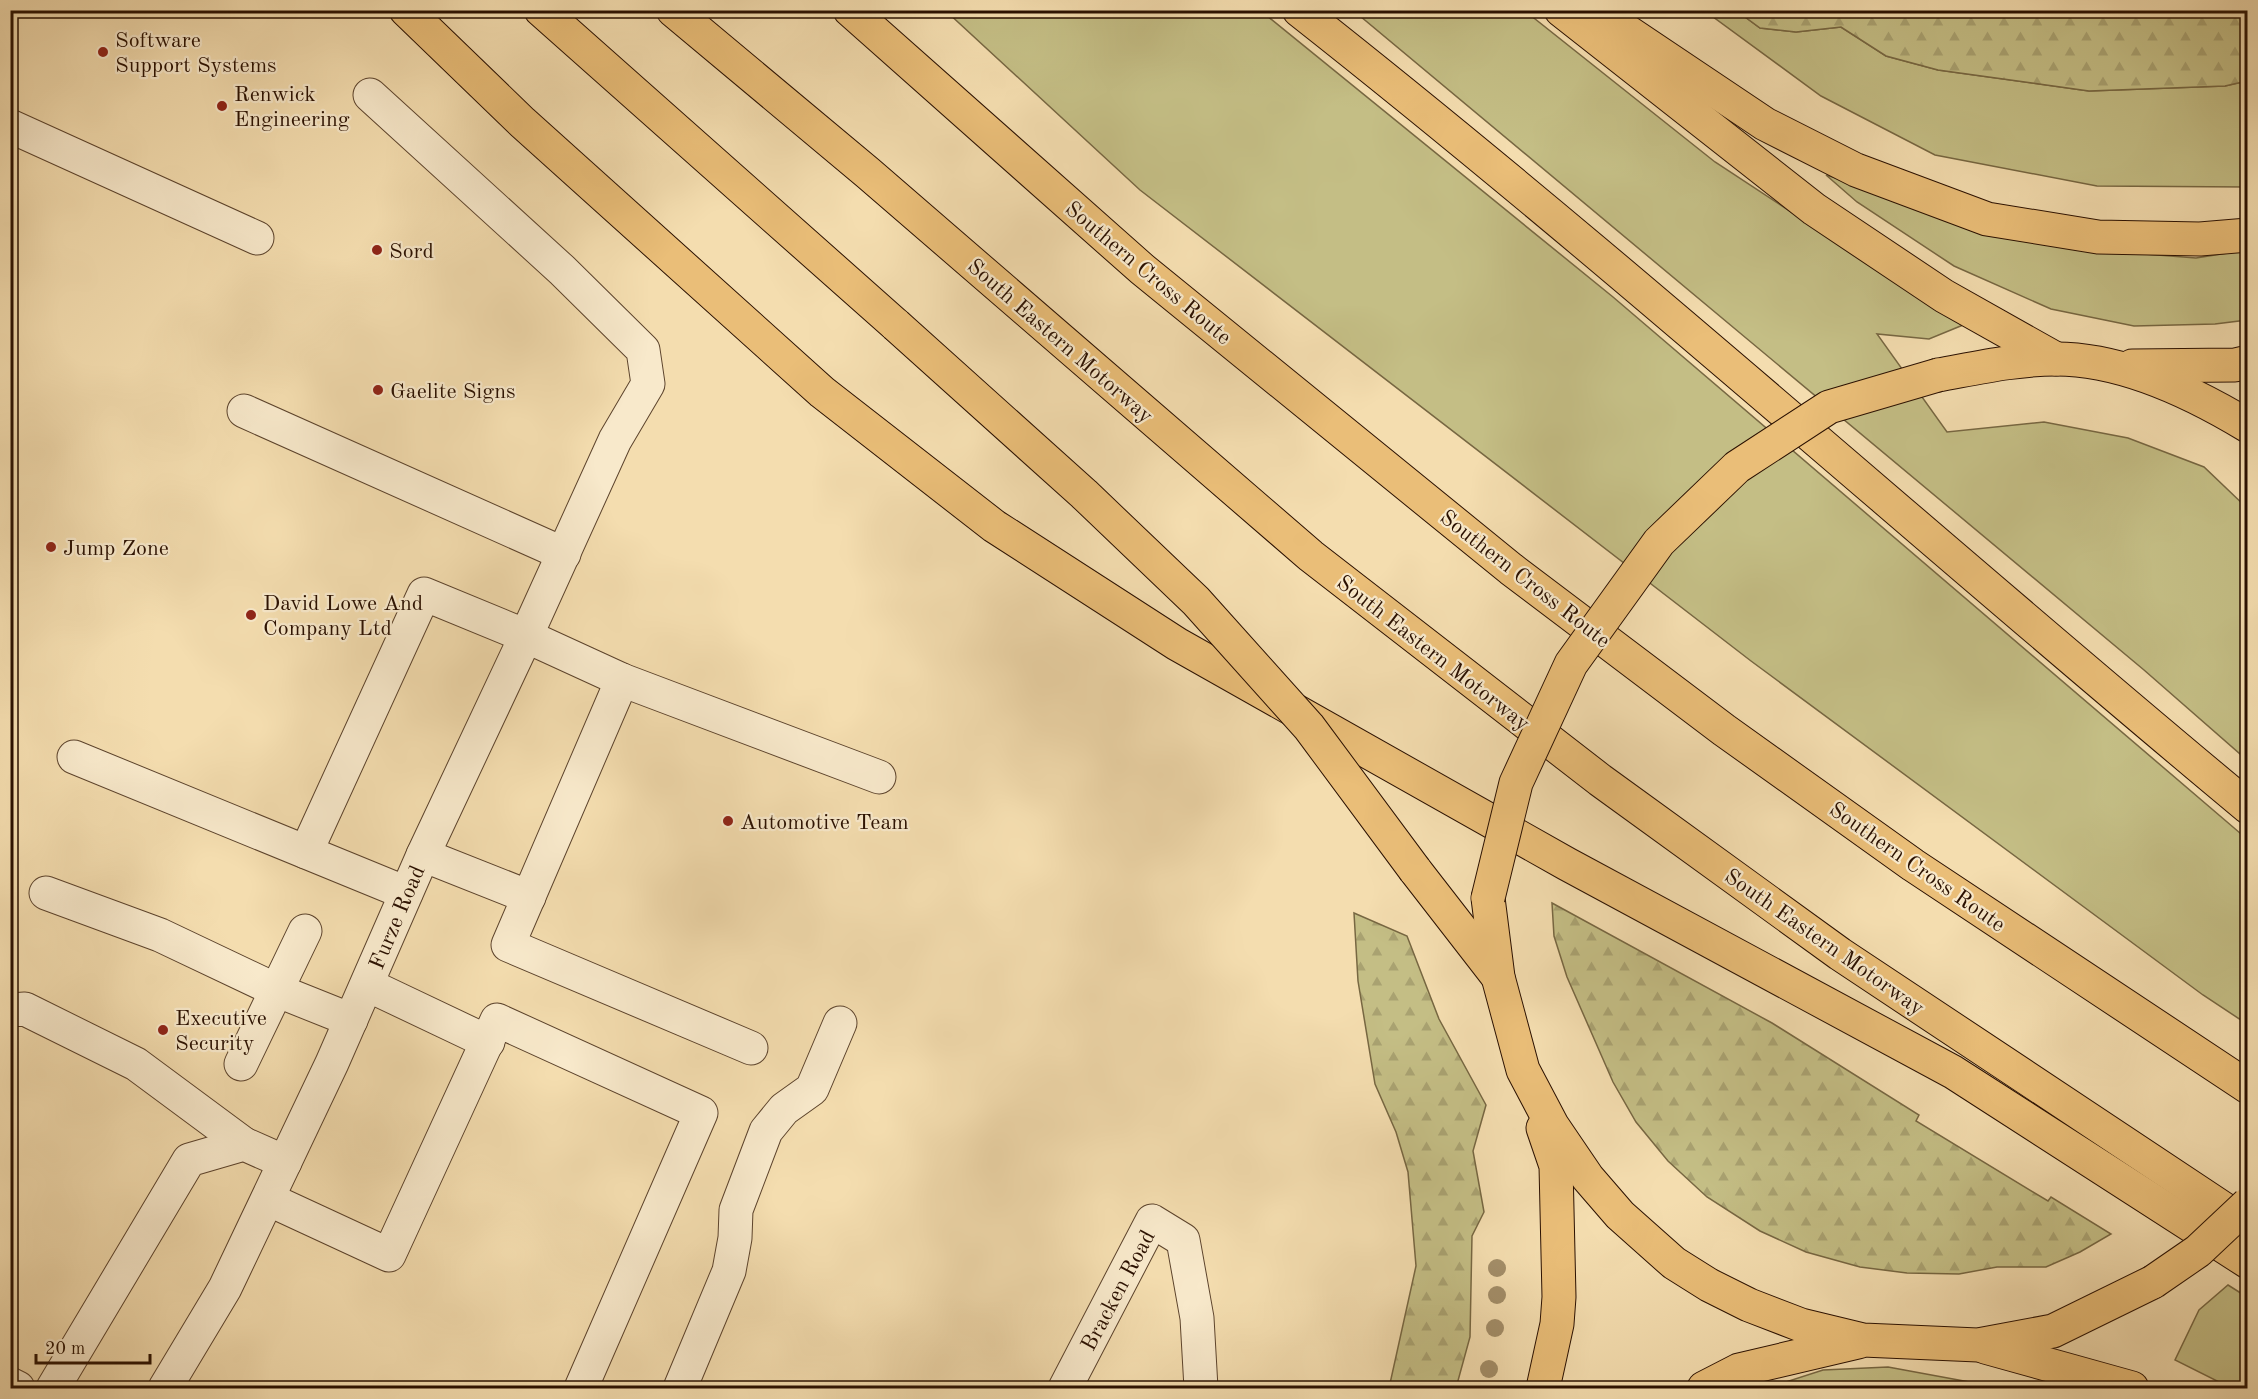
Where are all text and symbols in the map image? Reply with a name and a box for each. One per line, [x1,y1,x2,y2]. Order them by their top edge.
place label: Software Support Systems [115,30,277,77]
marker: Software Support Systems [96,45,110,59]
place label: Renwick Engineering [234,84,350,131]
marker: Renwick Engineering [215,99,229,113]
street label: Southern Cross Route [1060,198,1235,349]
place label: Sord [389,241,434,263]
marker: Sord [370,243,384,257]
street label: South Eastern Motorway [963,255,1157,428]
place label: Gaelite Signs [390,381,516,403]
marker: Gaelite Signs [371,383,385,397]
street label: Southern Cross Route [1436,506,1614,653]
place label: Jump Zone [63,538,169,560]
marker: Jump Zone [44,540,58,554]
street label: South Eastern Motorway [1332,572,1534,736]
place label: David Lowe And Company Ltd [263,593,423,640]
marker: David Lowe And Company Ltd [244,608,258,622]
street label: Southern Cross Route [1825,799,2009,937]
place label: Automotive Team [740,812,909,834]
marker: Automotive Team [721,814,735,828]
street label: Furze Road [366,863,430,973]
street label: South Eastern Motorway [1720,865,1928,1020]
place label: Executive Security [175,1008,267,1055]
marker: Executive Security [156,1023,170,1037]
street label: Bracken Road [1078,1227,1160,1355]
scale bar [36,1327,150,1365]
text: 20 m [45,1340,85,1358]

